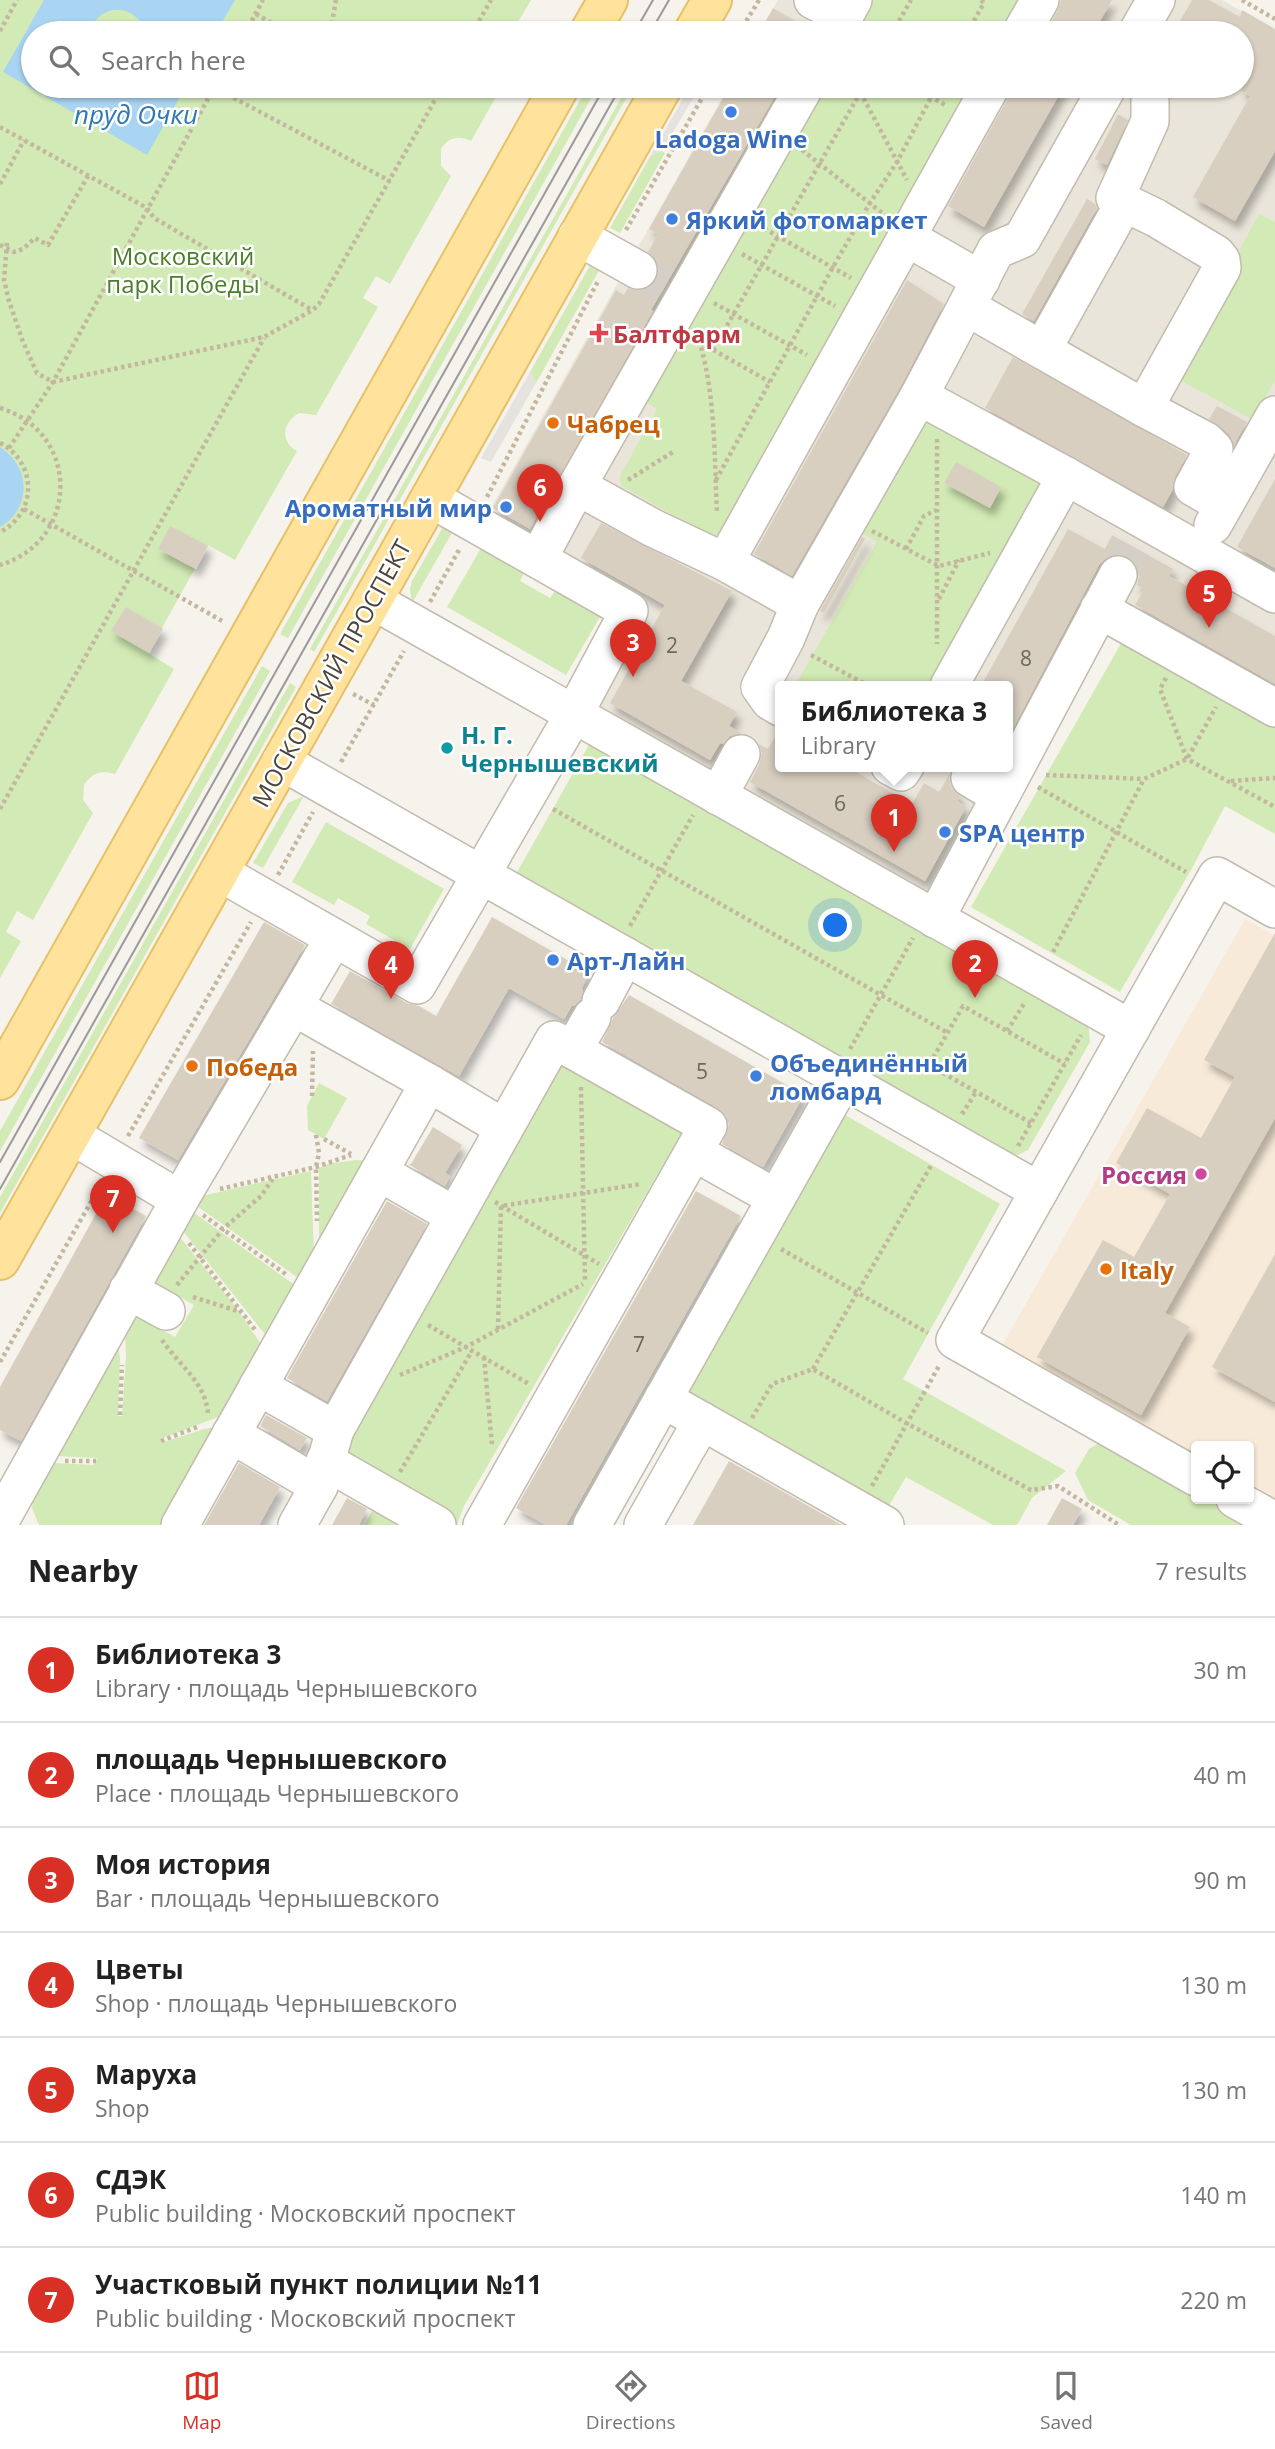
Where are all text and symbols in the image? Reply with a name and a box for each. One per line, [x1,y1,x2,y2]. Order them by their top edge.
search box [21,21,1254,98]
icon: search [45,41,83,79]
text: Search here [101,42,246,78]
water label: пруд Очки [74,96,198,132]
marker: Ladoga Wine [723,104,739,120]
place label: Ladoga Wine [655,122,807,155]
place label: Яркий фотомаркет [685,203,928,236]
marker: Яркий фотомаркет [664,211,680,227]
park label: Московский парк Победы [106,239,260,300]
place label: Балтфарм [613,317,741,350]
marker: Балтфарм [591,325,607,341]
place label: Чабрец [567,407,660,440]
marker: Чабрец [545,415,561,431]
pin: 6 [517,464,563,522]
place label: Ароматный мир [285,491,492,524]
marker: Ароматный мир [498,499,514,515]
street label: МОСКОВСКИЙ ПРОСПЕКТ [244,533,418,813]
pin: 5 [1186,570,1232,628]
pin: 3 [610,619,656,677]
house number: 2 [666,631,678,659]
house number: 8 [1020,644,1032,672]
popup [775,681,1013,772]
text: Библиотека 3 [801,693,987,729]
place label: Н. Г. Чернышевский [461,718,658,779]
text: Library [801,729,876,761]
marker: Н. Г. Чернышевский [439,740,455,756]
house number: 6 [834,789,846,817]
pin: 1 [871,794,917,852]
place label: SPA центр [959,816,1085,849]
marker: SPA центр [937,824,953,840]
your location [818,908,852,942]
pin: 2 [952,940,998,998]
pin: 4 [368,941,414,999]
place label: Арт-Лайн [567,944,685,977]
marker: Арт-Лайн [545,952,561,968]
place label: Объединённый ломбард [770,1046,968,1107]
place label: Победа [206,1050,298,1083]
house number: 5 [696,1057,708,1085]
marker: Победа [184,1058,200,1074]
marker: Объединённый ломбард [748,1068,764,1084]
place label: Россия [1101,1158,1187,1191]
marker: Россия [1193,1166,1209,1182]
pin: 7 [90,1175,136,1233]
place label: Italy [1120,1253,1174,1286]
marker: Italy [1098,1261,1114,1277]
house number: 7 [633,1330,645,1358]
map controls [1191,1441,1254,1504]
button: locate [1191,1441,1254,1504]
text: Nearby [28,1550,138,1591]
text: 7 results [1156,1555,1247,1587]
text: Библиотека 3 [95,1636,281,1672]
text: 1 [44,1654,58,1686]
text: 30 m [1193,1654,1247,1686]
text: Library · площадь Чернышевского [95,1672,478,1704]
text: площадь Чернышевского [95,1741,447,1777]
text: 2 [44,1759,58,1791]
text: 40 m [1193,1759,1247,1791]
text: Place · площадь Чернышевского [95,1777,459,1809]
text: Моя история [95,1846,271,1882]
text: 3 [44,1864,58,1896]
text: 90 m [1193,1864,1247,1896]
text: Bar · площадь Чернышевского [95,1882,440,1914]
text: Цветы [95,1951,184,1987]
text: 4 [44,1969,58,2001]
text: 130 m [1180,1969,1247,2001]
text: Shop · площадь Чернышевского [95,1987,457,2019]
text: Маруха [95,2056,197,2092]
text: 5 [44,2074,58,2106]
text: 130 m [1180,2074,1247,2106]
text: Shop [95,2092,150,2124]
text: СДЭК [95,2161,166,2197]
text: 6 [44,2179,58,2211]
text: 140 m [1180,2179,1247,2211]
text: Public building · Московский проспект [95,2197,516,2229]
text: Участковый пункт полиции №11 [95,2266,542,2302]
text: 7 [44,2284,58,2316]
text: 220 m [1180,2284,1247,2316]
text: Public building · Московский проспект [95,2302,516,2334]
tab: Map [182,2367,221,2435]
tab: Directions [586,2367,676,2435]
tab: Saved [1040,2367,1093,2435]

